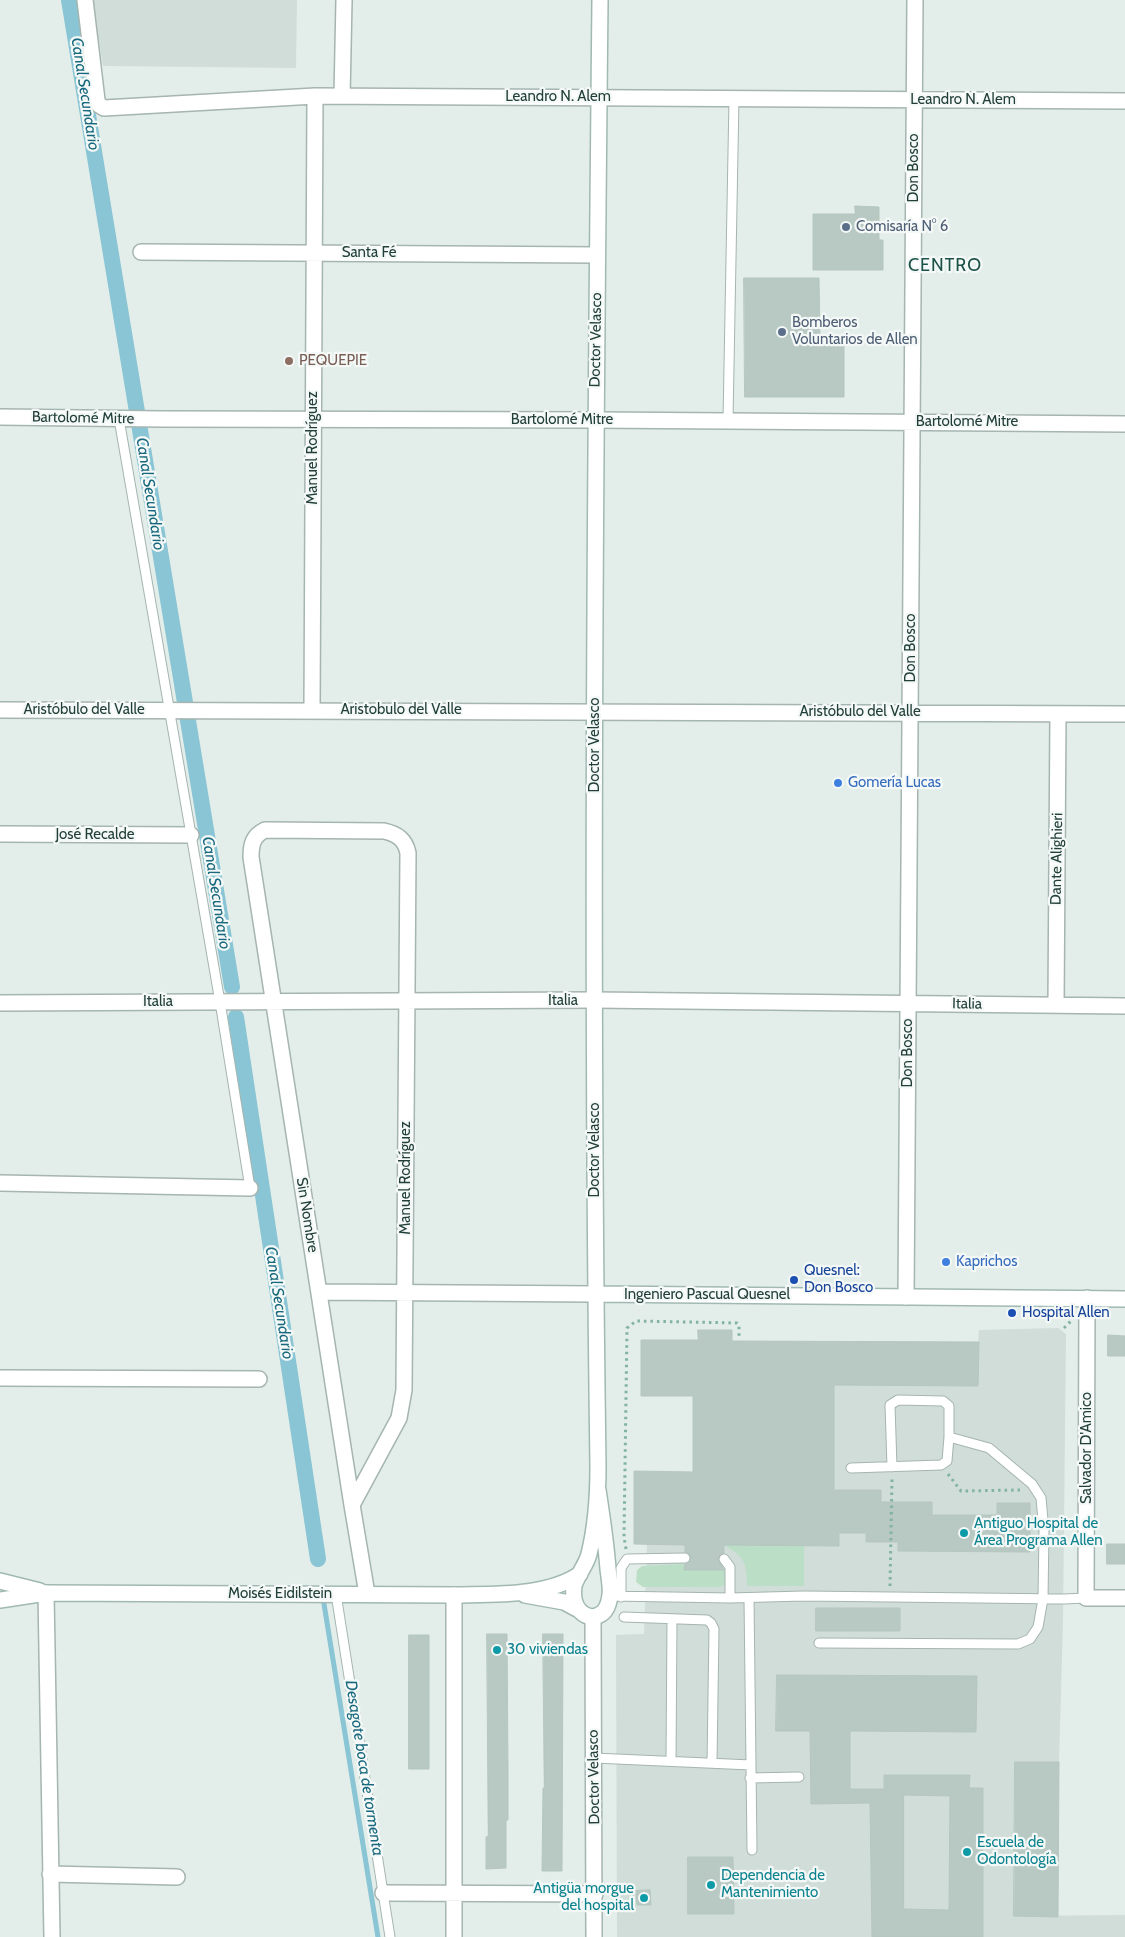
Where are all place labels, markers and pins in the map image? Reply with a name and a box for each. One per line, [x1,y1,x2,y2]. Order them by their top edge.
place label: Comisaría N° 6 [856,218,948,236]
marker: Comisaría N° 6 [840,221,852,233]
place label: Bomberos Voluntarios de Allen [792,314,918,349]
marker: Bomberos Voluntarios de Allen [776,326,788,338]
place label: PEQUEPIE [299,352,367,370]
marker: PEQUEPIE [283,355,295,367]
place label: Gomería Lucas [848,774,941,792]
marker: Gomería Lucas [832,777,844,789]
place label: Kaprichos [956,1253,1017,1271]
marker: Kaprichos [940,1256,952,1268]
place label: Quesnel: Don Bosco [804,1262,873,1297]
marker: Quesnel: Don Bosco [788,1274,800,1286]
place label: Hospital Allen [1022,1304,1110,1322]
marker: Hospital Allen [1006,1307,1018,1319]
place label: Antiguo Hospital de Área Programa Allen [974,1515,1103,1550]
marker: Antiguo Hospital de Área Programa Allen [958,1527,970,1539]
place label: 30 viviendas [507,1641,588,1659]
marker: 30 viviendas [491,1644,503,1656]
place label: Escuela de Odontología [977,1834,1056,1869]
marker: Escuela de Odontología [961,1846,973,1858]
place label: Dependencia de Mantenimiento [721,1867,825,1902]
marker: Dependencia de Mantenimiento [705,1879,717,1891]
place label: Antigüa morgue del hospital [533,1880,634,1915]
marker: Antigüa morgue del hospital [638,1892,650,1904]

